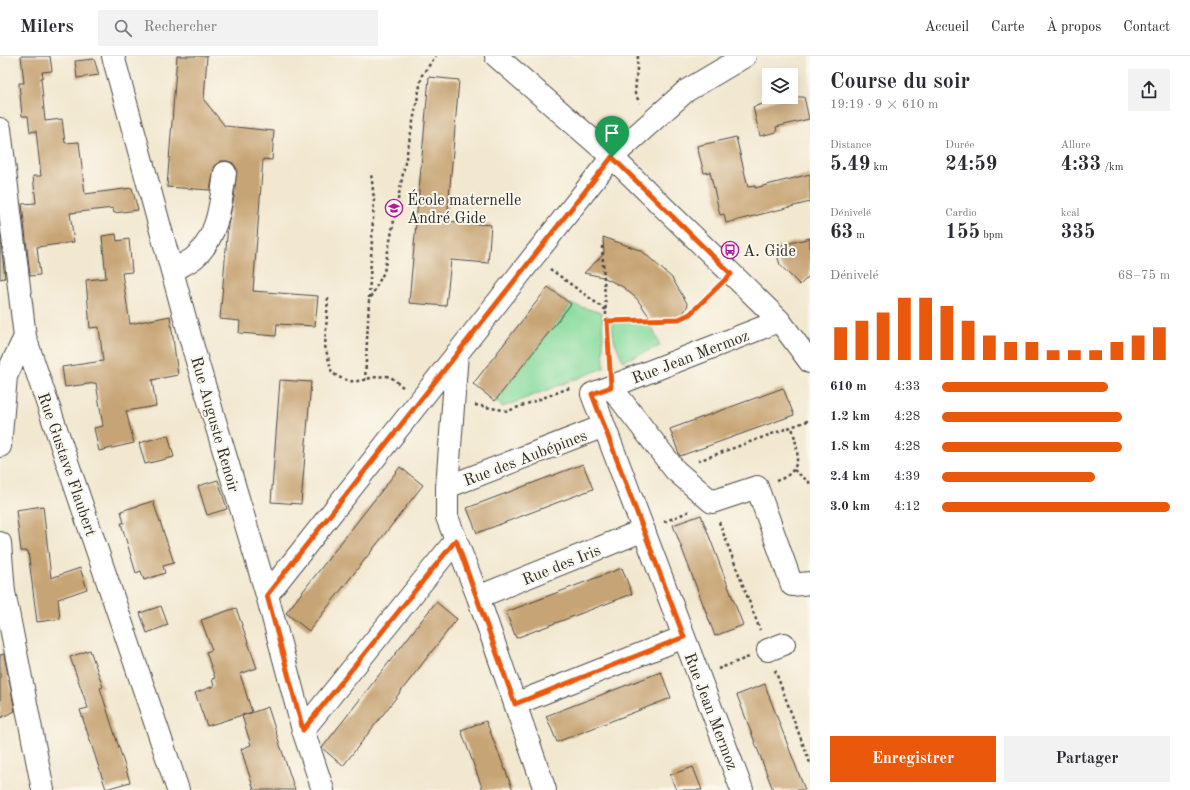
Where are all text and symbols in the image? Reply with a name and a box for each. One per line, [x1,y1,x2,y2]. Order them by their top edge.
search box [98,10,378,46]
icon: search [112,17,134,39]
text: Milers [20,18,74,37]
text: Rechercher [144,20,217,35]
text: Accueil [925,20,969,34]
text: Carte [991,20,1024,34]
text: À propos [1046,20,1101,34]
text: Contact [1123,20,1170,34]
map controls [762,68,798,104]
button: layers [762,68,798,104]
button: share [1128,69,1170,111]
text: Course du soir [830,71,970,93]
text: 19:19 · 9 × 610 m [830,98,938,111]
pin [595,116,629,157]
icon: arrive [601,122,623,144]
text: Distance [830,140,871,151]
text: Durée [945,140,974,151]
text: Allure [1061,140,1090,151]
text: 5.49 [830,155,870,175]
text: 24:59 [945,155,997,175]
text: 4:33 [1061,155,1101,175]
text: km [870,162,888,173]
text: /km [1101,162,1124,173]
place label: École maternelle André Gide [407,189,521,227]
school or university icon: École maternelle André Gide [384,198,404,218]
text: Dénivelé [830,208,871,219]
text: Cardio [945,208,977,219]
text: kcal [1061,208,1080,219]
text: 63 [830,223,853,243]
text: 155 [945,223,980,243]
text: 335 [1061,223,1095,243]
text: m [853,230,865,241]
text: bpm [980,230,1003,241]
bus stop icon: A. Gide [720,240,740,260]
place label: A. Gide [743,244,796,260]
text: Dénivelé [830,269,878,282]
text: 68–75 m [1118,269,1170,282]
street label: Rue Jean Mermoz [630,328,751,388]
street label: Rue Auguste Renoir [187,355,241,495]
text: 610 m [830,380,867,393]
text: 4:33 [894,380,920,393]
street label: Rue Gustave Flaubert [34,391,98,539]
text: 1.2 km [830,410,870,423]
text: 4:28 [894,410,920,423]
street label: Rue des Aubépines [462,428,590,490]
text: 1.8 km [830,440,870,453]
text: 4:28 [894,440,920,453]
text: 2.4 km [830,470,870,483]
text: 4:39 [894,470,920,483]
text: 3.0 km [830,500,870,513]
text: 4:12 [894,500,920,513]
street label: Rue des Iris [520,543,603,589]
street label: Rue Jean Mermoz [680,651,740,772]
button: Enregistrer [830,736,996,782]
button: Partager [1004,736,1170,782]

